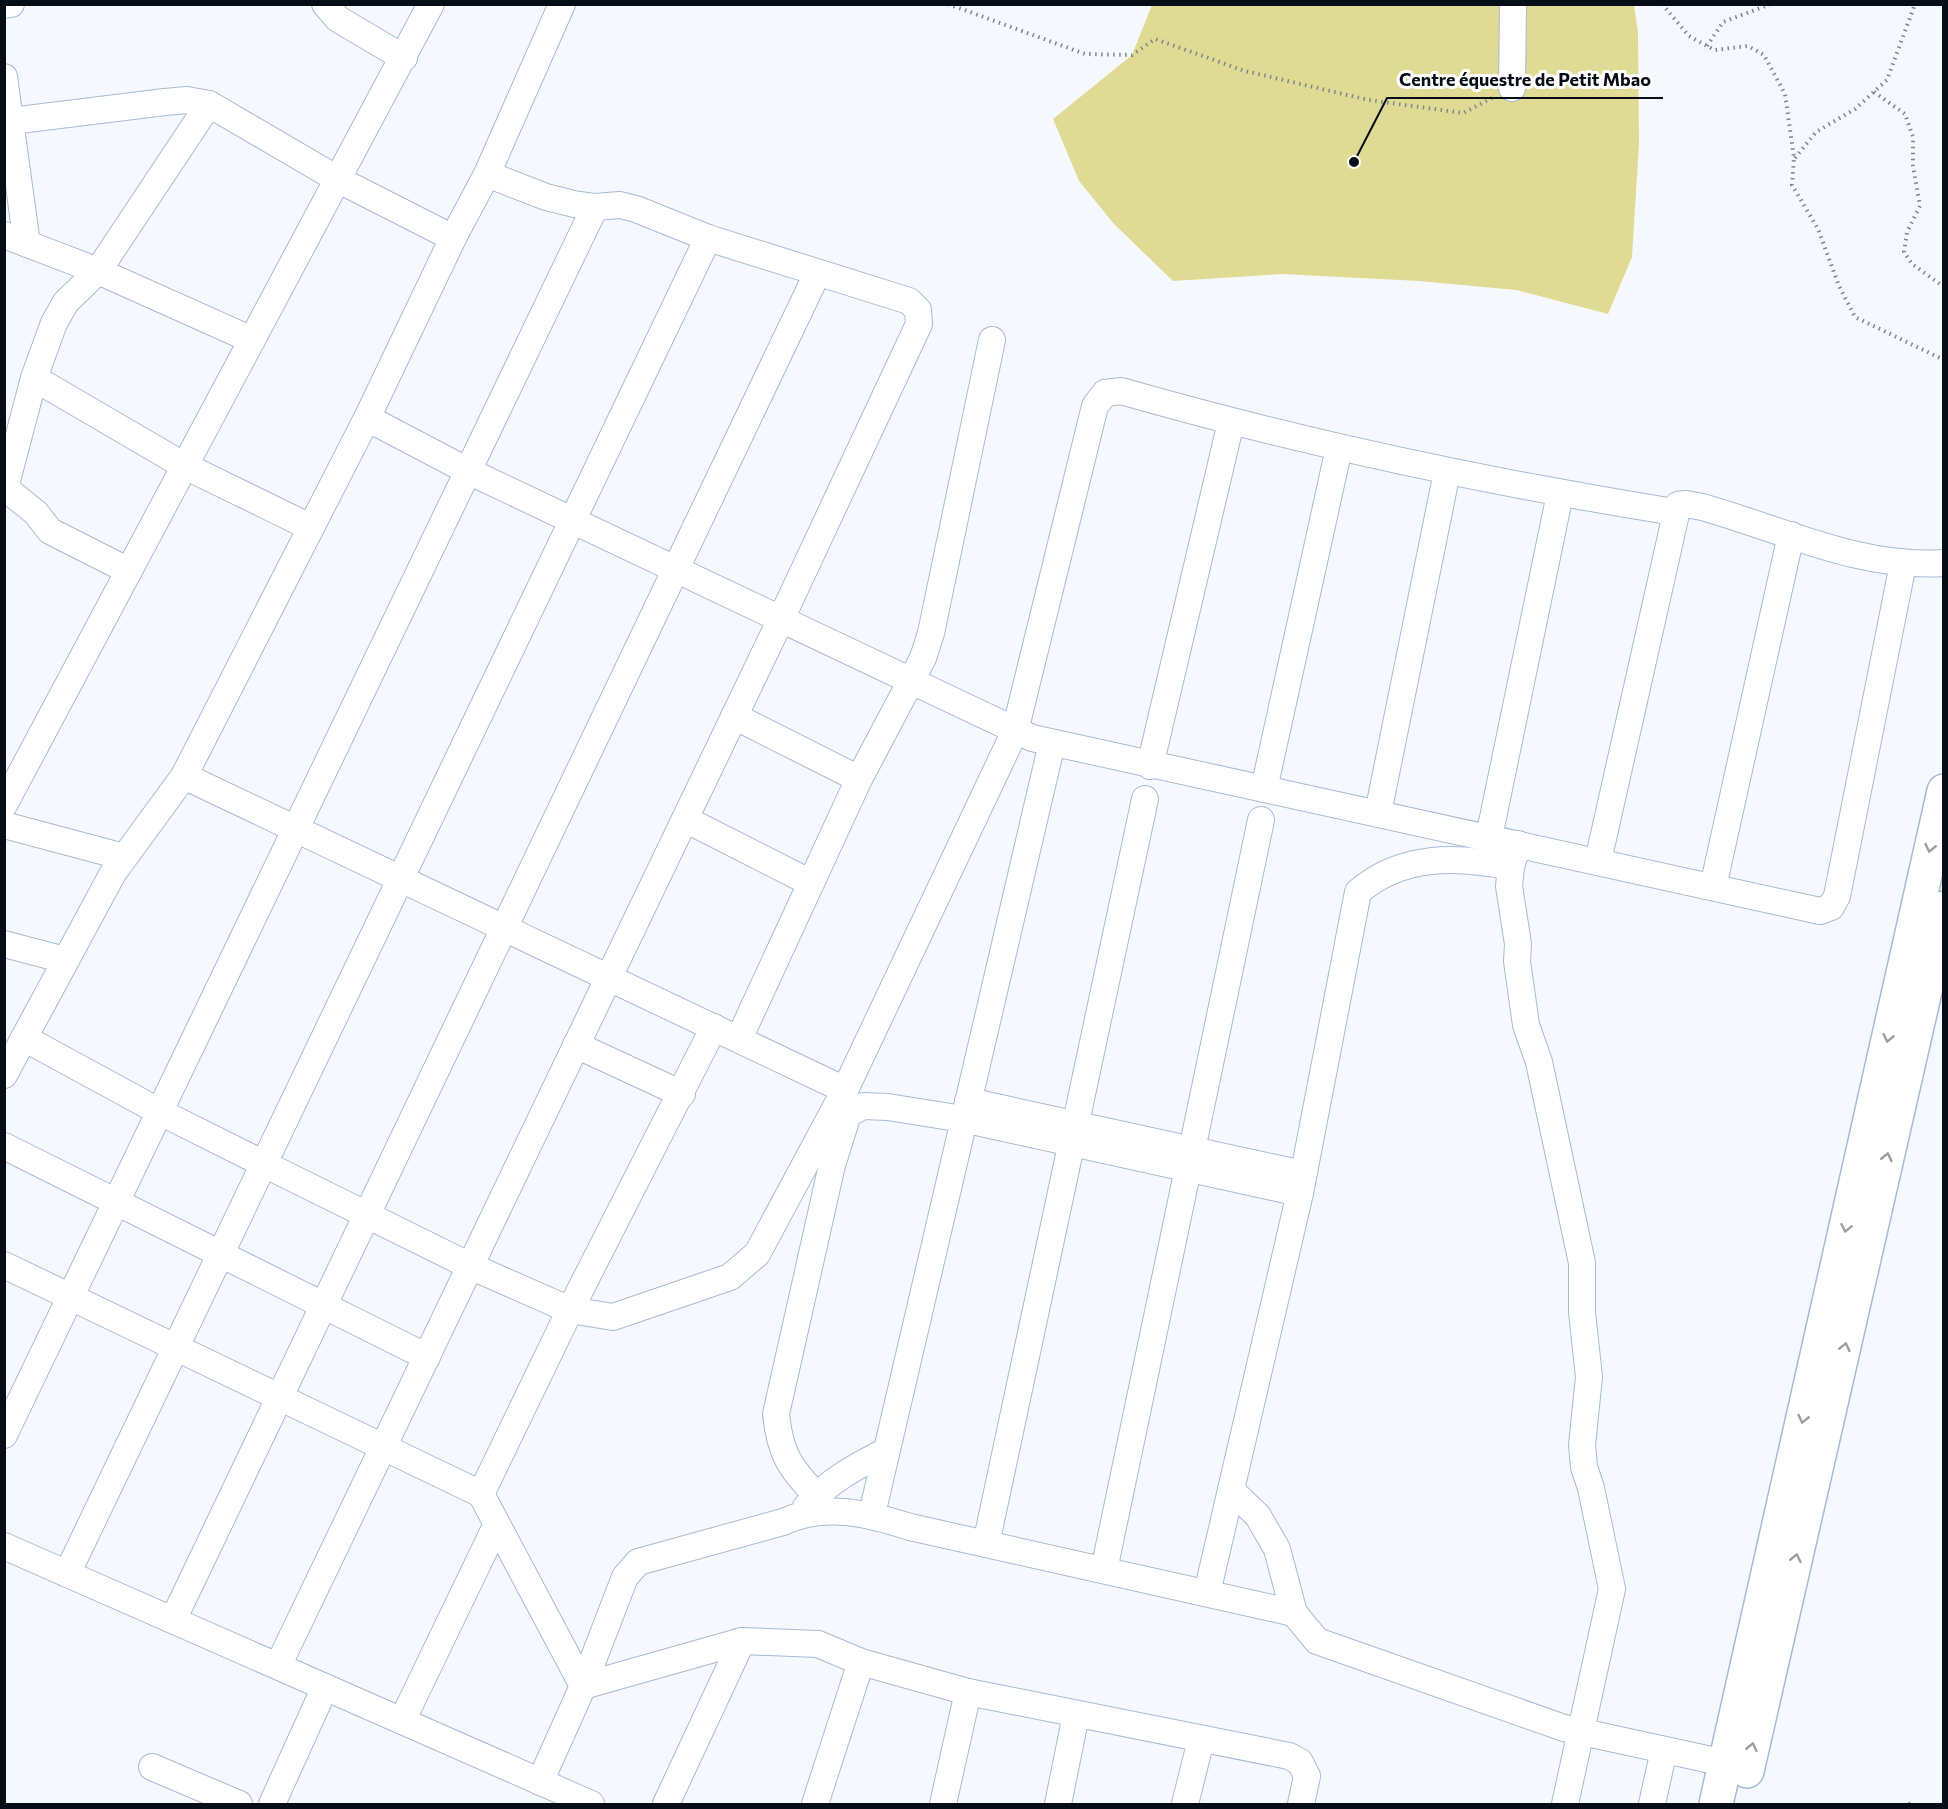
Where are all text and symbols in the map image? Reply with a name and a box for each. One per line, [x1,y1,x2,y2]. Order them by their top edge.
callout: Centre équestre de Petit Mbao [1387,62,1663,98]
text: Centre équestre de Petit Mbao [1399,68,1651,90]
one-way arrow [1925,842,1938,852]
one-way arrow [1882,1033,1895,1043]
one-way arrow [1880,1152,1893,1162]
one-way arrow [1840,1223,1853,1233]
one-way arrow [1837,1342,1850,1352]
one-way arrow [1797,1413,1810,1423]
one-way arrow [1789,1553,1802,1563]
one-way arrow [1745,1743,1758,1753]

